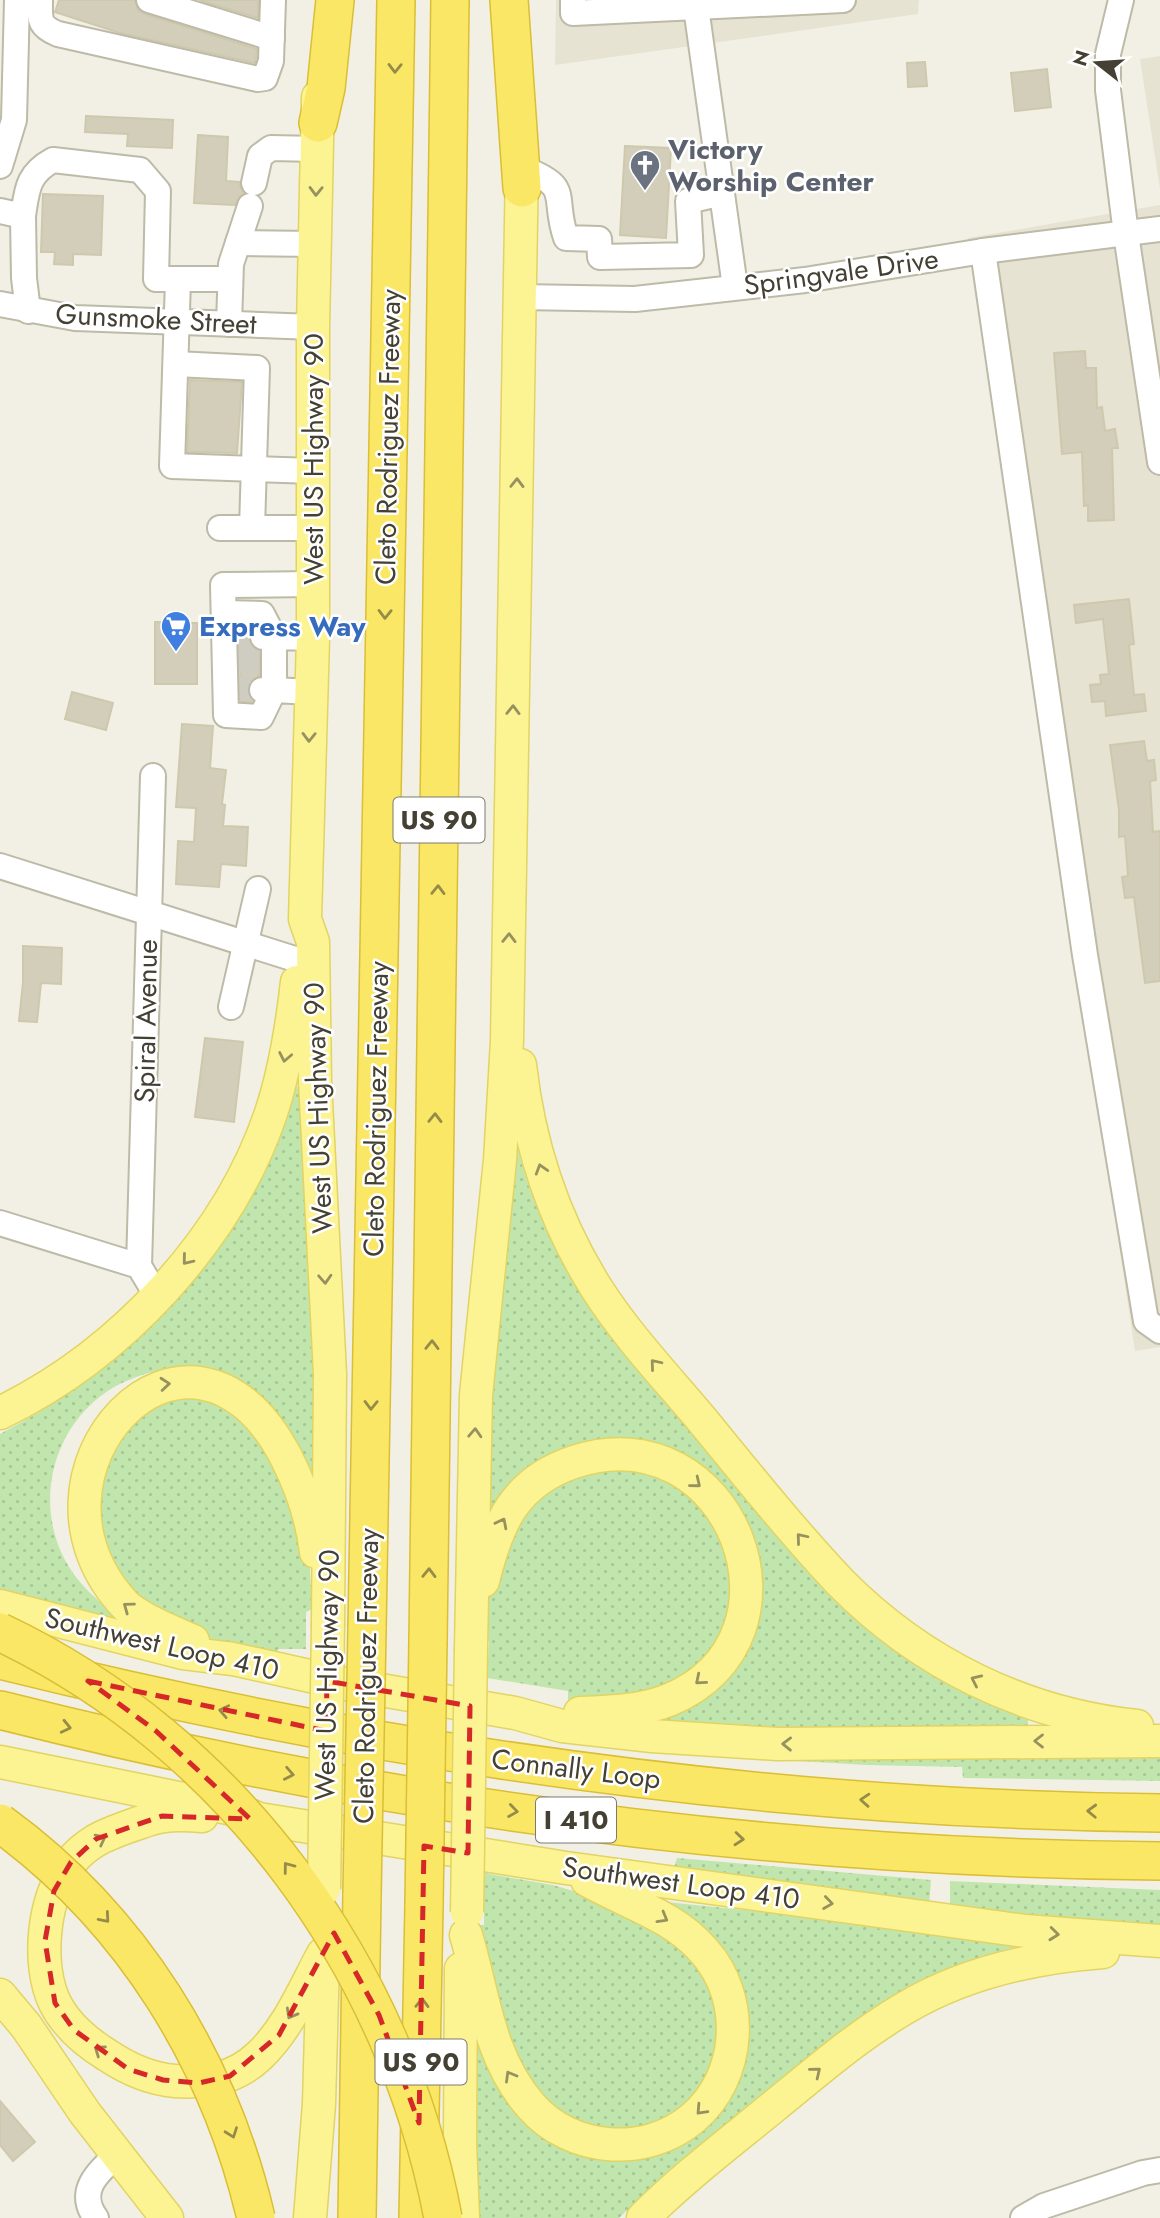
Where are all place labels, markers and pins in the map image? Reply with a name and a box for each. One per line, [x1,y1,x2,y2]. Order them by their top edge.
place label: Victory Worship Center [667,129,874,202]
church icon: Victory Worship Center [628,148,662,192]
place label: Express Way [199,606,366,647]
supermarket icon: Express Way [159,609,193,653]

